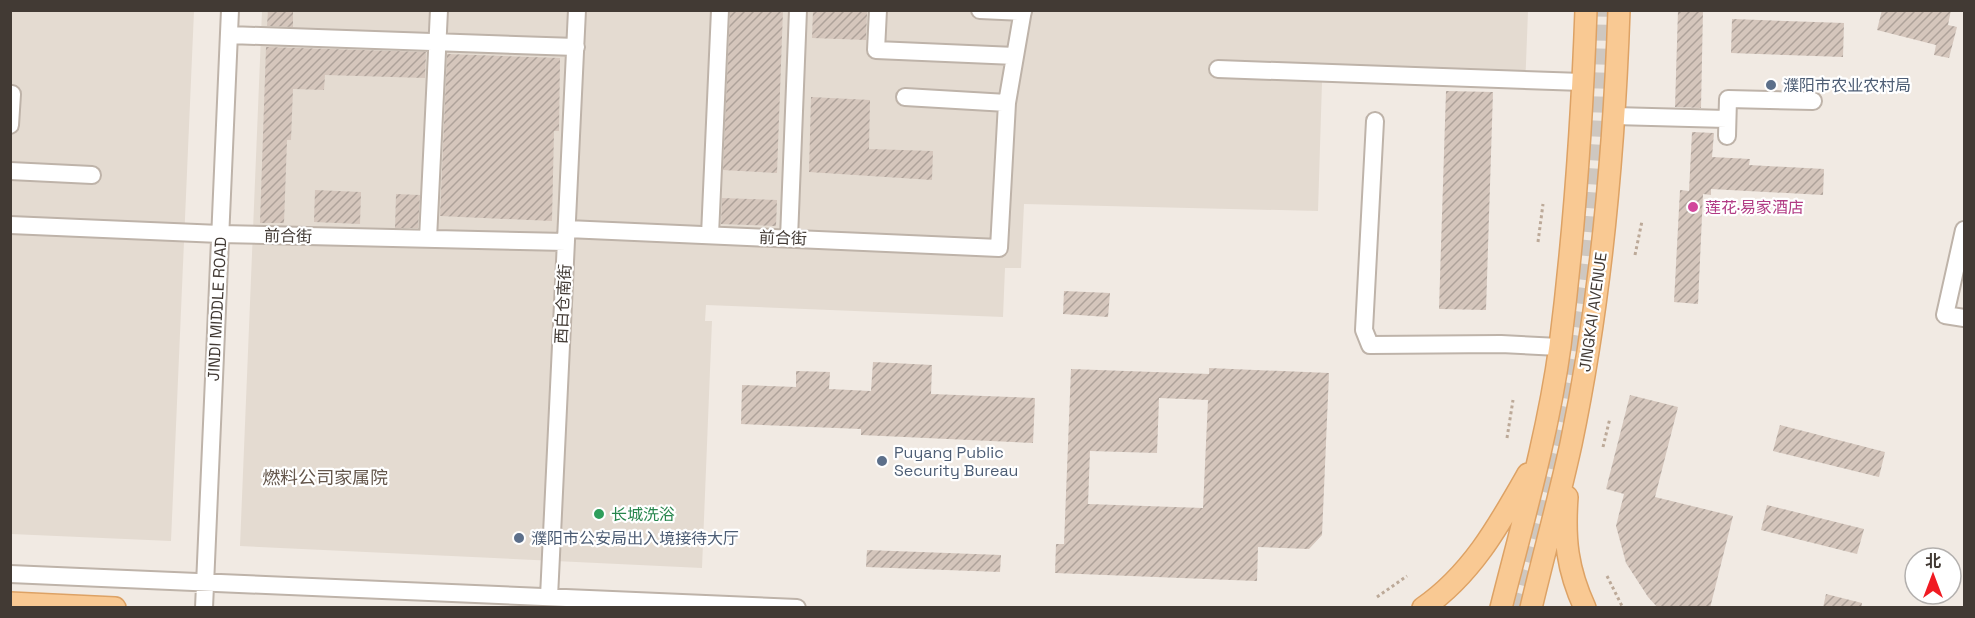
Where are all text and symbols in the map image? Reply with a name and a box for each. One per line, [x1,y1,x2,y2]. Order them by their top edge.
place label: 濮阳市农业农村局 [1783,75,1911,96]
marker: 濮阳市农业农村局 [1764,78,1778,92]
place label: 莲花·易家酒店 [1705,197,1804,218]
marker: 莲花·易家酒店 [1686,200,1700,214]
street label: 前合街 [264,225,312,247]
street label: 前合街 [759,227,807,249]
street label: JINDI MIDDLE ROAD [203,236,231,382]
street label: JINGKAI AVENUE [1574,251,1612,373]
street label: 西白仓南街 [550,263,576,345]
place label: Puyang Public Security Bureau [894,442,1018,481]
marker: Puyang Public Security Bureau [875,454,889,468]
district label: 燃料公司家属院 [262,466,388,489]
place label: 长城洗浴 [611,504,675,525]
marker: 长城洗浴 [592,507,606,521]
place label: 濮阳市公安局出入境接待大厅 [531,528,739,549]
marker: 濮阳市公安局出入境接待大厅 [512,531,526,545]
north arrow [1903,546,1963,606]
text: 北 [1925,551,1941,572]

